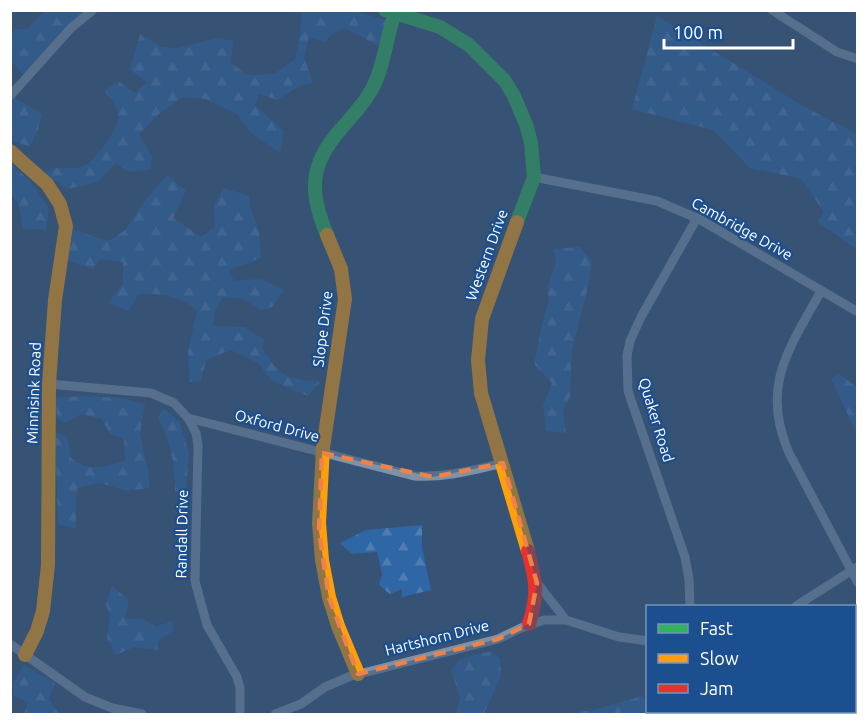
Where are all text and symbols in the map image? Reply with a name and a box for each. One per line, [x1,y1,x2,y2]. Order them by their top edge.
scale bar [664,12,793,50]
text: 100 m [673,22,723,42]
street label: Cambridge Drive [689,194,796,263]
street label: Western Drive [462,207,511,303]
street label: Slope Drive [309,290,336,368]
street label: Minnisink Road [23,342,44,444]
street label: Quaker Road [636,376,677,464]
street label: Oxford Drive [233,406,321,445]
street label: Randall Drive [172,489,191,579]
legend [646,605,856,713]
street label: Hartshorn Drive [383,616,491,659]
text: Fast [700,618,733,638]
text: Slow [700,648,739,668]
text: Jam [700,678,734,698]

